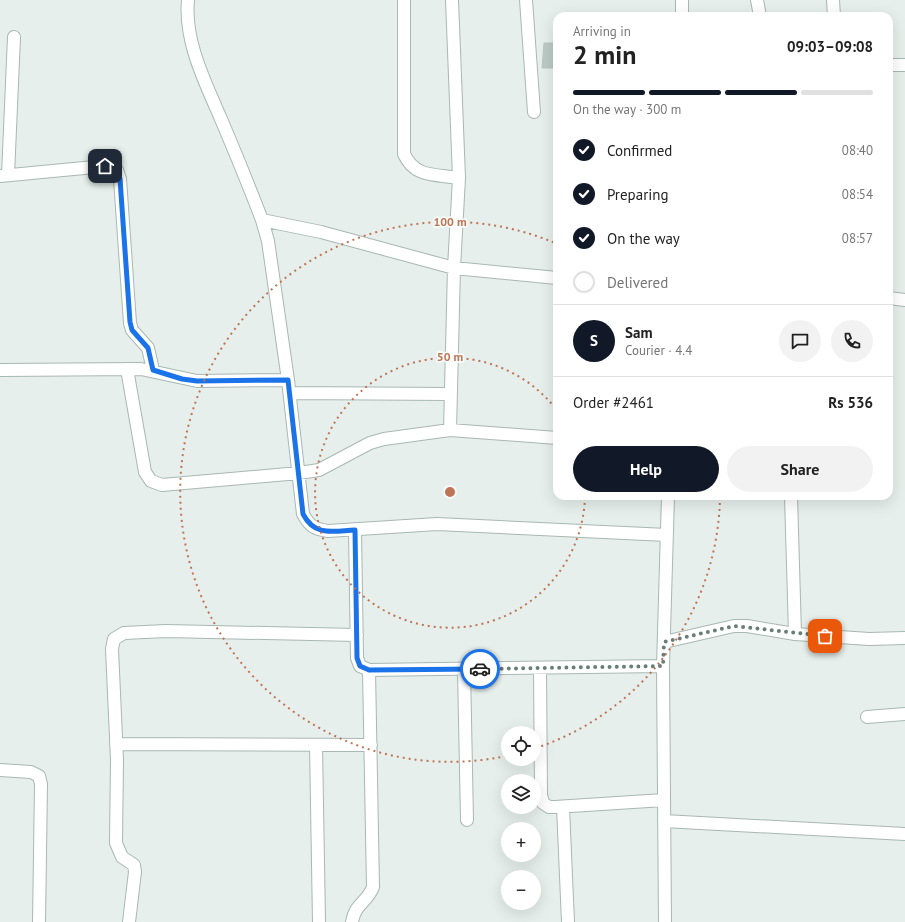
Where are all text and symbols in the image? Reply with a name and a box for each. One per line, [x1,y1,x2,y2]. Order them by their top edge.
text: Arriving in [573,23,631,40]
text: 09:03–09:08 [787,37,873,56]
text: 2 min [573,38,636,71]
text: On the way · 300 m [573,101,681,118]
icon: check [573,139,595,161]
text: Confirmed [607,141,672,160]
text: 08:40 [842,142,873,159]
pin [88,149,122,183]
icon: home [94,155,116,177]
icon: check [573,183,595,205]
text: Preparing [607,185,669,204]
text: 08:54 [842,186,873,203]
text: 100 m [433,214,467,229]
icon: check [573,227,595,249]
text: On the way [607,229,680,248]
text: 08:57 [842,230,873,247]
text: Delivered [607,273,668,292]
button: chat [779,320,821,362]
button: phone [831,320,873,362]
text: Sam [625,323,652,342]
text: S [590,331,598,350]
text: Courier · 4.4 [625,342,692,359]
text: 50 m [437,349,463,364]
text: Order #2461 [573,393,654,412]
text: Rs 536 [828,393,873,412]
button: Help [573,446,719,492]
button: Share [727,446,873,492]
centre of rings [443,485,457,499]
pin [808,619,842,653]
icon: bag [814,625,836,647]
courier [460,649,500,689]
icon: car [469,658,491,680]
map controls [501,726,541,910]
button: locate [501,726,541,766]
button: layers [501,774,541,814]
button: + [501,822,541,862]
button: − [501,870,541,910]

